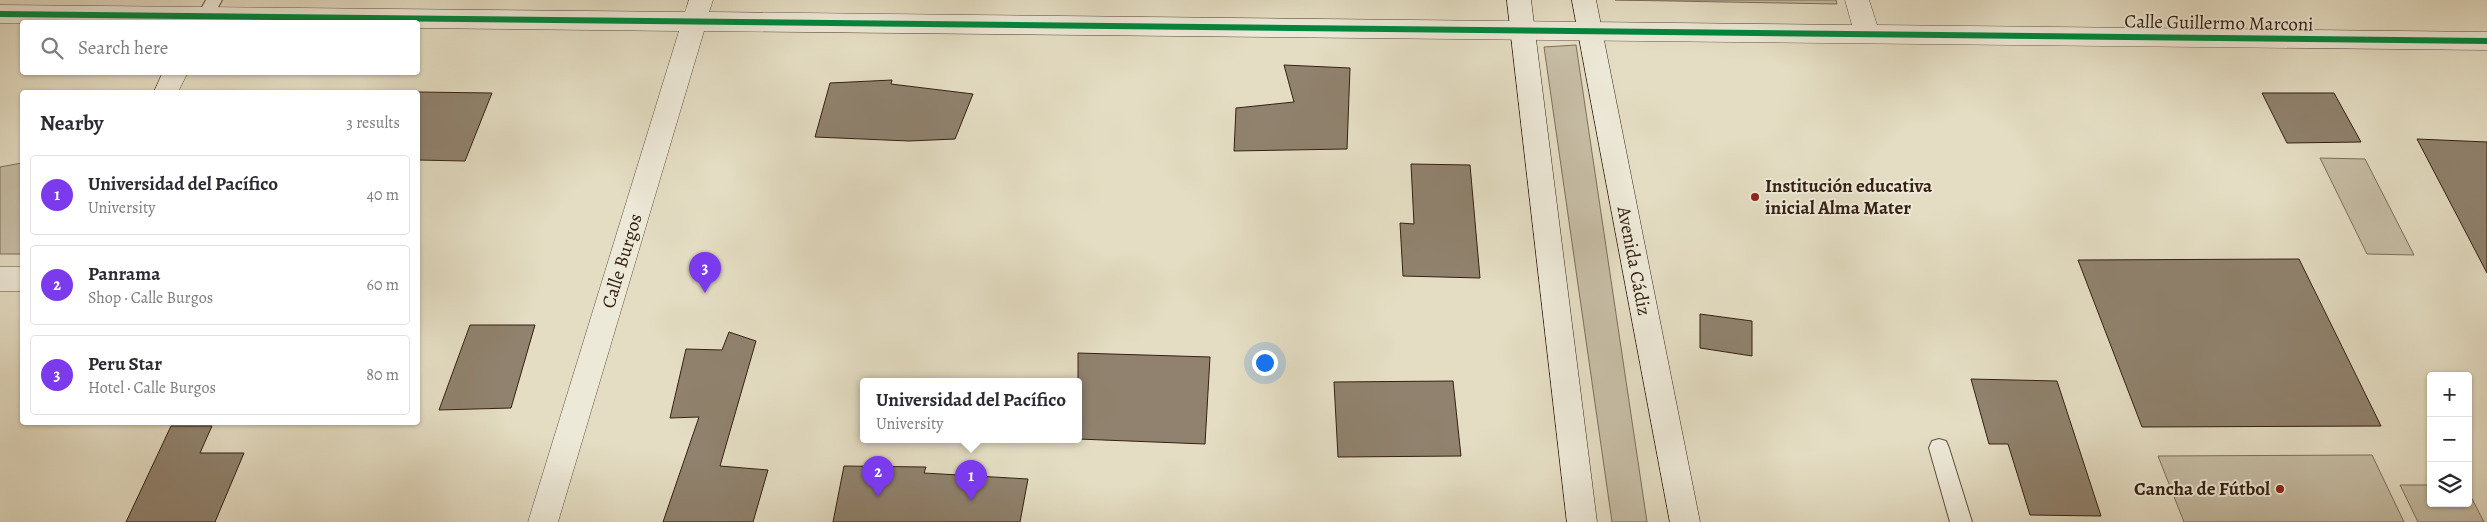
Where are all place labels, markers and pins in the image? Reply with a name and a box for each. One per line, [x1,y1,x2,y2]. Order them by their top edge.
place label: Institución educativa inicial Alma Mater [1765,173,1933,221]
marker: Institución educativa inicial Alma Mater [1749,191,1761,203]
pin: 3 [689,252,721,293]
pin: 2 [862,456,894,497]
pin: 1 [955,460,987,501]
place label: Cancha de Fútbol [2134,476,2270,502]
marker: Cancha de Fútbol [2274,483,2286,495]

